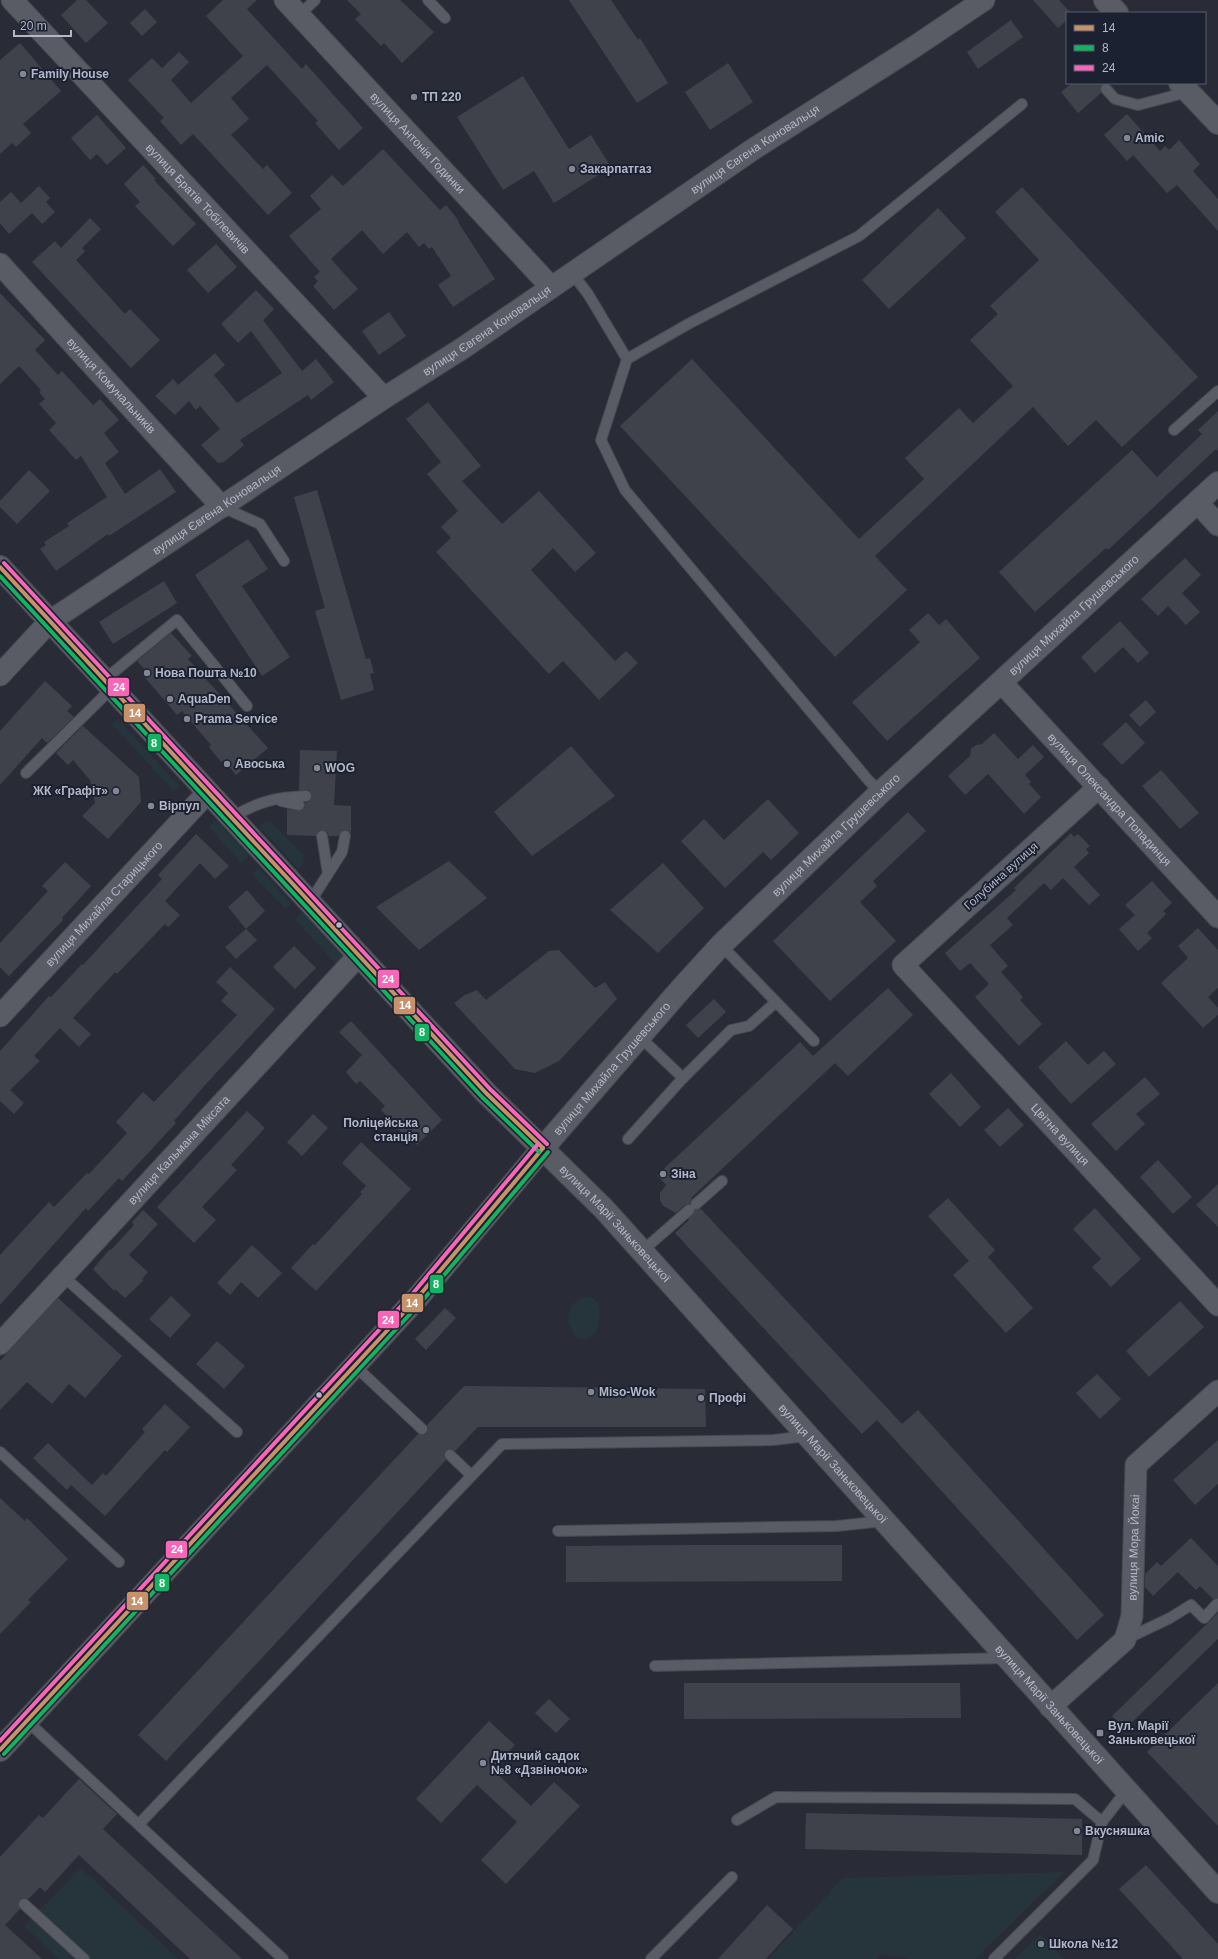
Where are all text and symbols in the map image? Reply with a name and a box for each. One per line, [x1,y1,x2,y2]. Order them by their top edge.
scale bar [14,12,71,38]
legend [1066,12,1206,84]
text: 20 m [20,19,47,33]
text: 14 [1102,21,1116,35]
text: 8 [1102,41,1109,55]
text: 24 [1102,61,1116,75]
place label: Family House [31,67,109,81]
marker: Family House [18,69,28,79]
street label: вулиця Антонія Годинки [367,90,468,196]
place label: ТП 220 [422,90,462,104]
marker: ТП 220 [409,92,419,102]
street label: вулиця Євгена Коновальця [688,102,822,197]
place label: Amic [1135,131,1165,145]
marker: Amic [1122,133,1132,143]
street label: вулиця Братів Тобілевичів [143,141,253,257]
place label: Закарпатгаз [580,162,652,176]
marker: Закарпатгаз [567,164,577,174]
street label: вулиця Євгена Коновальця [420,283,554,379]
street label: вулиця Комунальників [64,335,158,437]
street label: вулиця Євгена Коновальця [150,462,284,558]
street label: вулиця Михайла Грушевського [1006,552,1142,678]
place label: Нова Пошта №10 [155,666,257,680]
marker: Нова Пошта №10 [142,668,152,678]
line badge: 24 [107,677,130,697]
text: 24 [113,681,126,693]
place label: AquaDen [178,692,231,706]
marker: AquaDen [165,694,175,704]
line badge: 14 [123,703,146,723]
text: 14 [129,707,142,719]
place label: Prama Service [195,712,278,726]
marker: Prama Service [182,714,192,724]
street label: вулиця Олександра Попадинця [1045,730,1174,869]
line badge: 8 [147,733,162,752]
text: 8 [151,737,157,749]
place label: Авоська [235,757,285,771]
marker: Авоська [222,759,232,769]
place label: WOG [325,761,355,775]
marker: WOG [312,763,322,773]
street label: вулиця Михайла Грушевського [769,771,903,899]
place label: ЖК «Графіт» [32,784,108,798]
marker: ЖК «Графіт» [111,786,121,796]
place label: Вірпул [159,799,200,813]
marker: Вірпул [146,801,156,811]
street label: вулиця Михайла Старицького [43,838,166,969]
street label: Голубина вулиця [961,839,1041,913]
unlabelled marker [334,920,344,930]
line badge: 24 [377,969,400,989]
text: 24 [382,973,395,985]
line badge: 14 [393,996,416,1015]
text: 14 [399,999,412,1011]
street label: вулиця Михайла Грушевського [550,999,674,1138]
line badge: 8 [414,1023,430,1042]
text: 8 [419,1026,425,1038]
street label: вулиця Кальмана Міксата [125,1092,233,1207]
street label: Цвітна вулиця [1028,1101,1092,1168]
place label: Поліцейська станція [343,1116,418,1144]
marker: Поліцейська станція [421,1125,431,1135]
street label: вулиця Марії Заньковецької [557,1162,674,1286]
place label: Зіна [671,1167,696,1181]
marker: Зіна [658,1169,668,1179]
line badge: 8 [429,1274,444,1294]
text: 8 [433,1278,439,1290]
line badge: 14 [401,1293,424,1313]
text: 14 [406,1297,419,1309]
line badge: 24 [377,1310,400,1329]
text: 24 [382,1314,395,1326]
place label: Miso-Wok [599,1385,656,1399]
marker: Miso-Wok [586,1387,596,1397]
unlabelled marker [314,1390,324,1400]
place label: Профі [709,1391,746,1405]
marker: Профі [696,1393,706,1403]
street label: вулиця Марії Заньковецької [776,1401,891,1527]
street label: вулиця Мора Йокаі [1125,1494,1142,1601]
line badge: 24 [165,1540,188,1559]
text: 24 [171,1543,184,1555]
line badge: 8 [154,1573,170,1592]
text: 8 [159,1577,165,1589]
line badge: 14 [126,1591,149,1611]
text: 14 [131,1595,144,1607]
street label: вулиця Марії Заньковецької [992,1642,1107,1768]
place label: Вул. Марії Заньковецької [1108,1719,1196,1747]
marker: Вул. Марії Заньковецької [1095,1728,1105,1738]
place label: Дитячий садок №8 «Дзвіночок» [491,1749,588,1777]
marker: Дитячий садок №8 «Дзвіночок» [478,1758,488,1768]
place label: Вкусняшка [1085,1824,1150,1838]
marker: Вкусняшка [1072,1826,1082,1836]
place label: Школа №12 [1049,1937,1119,1951]
marker: Школа №12 [1036,1939,1046,1949]

